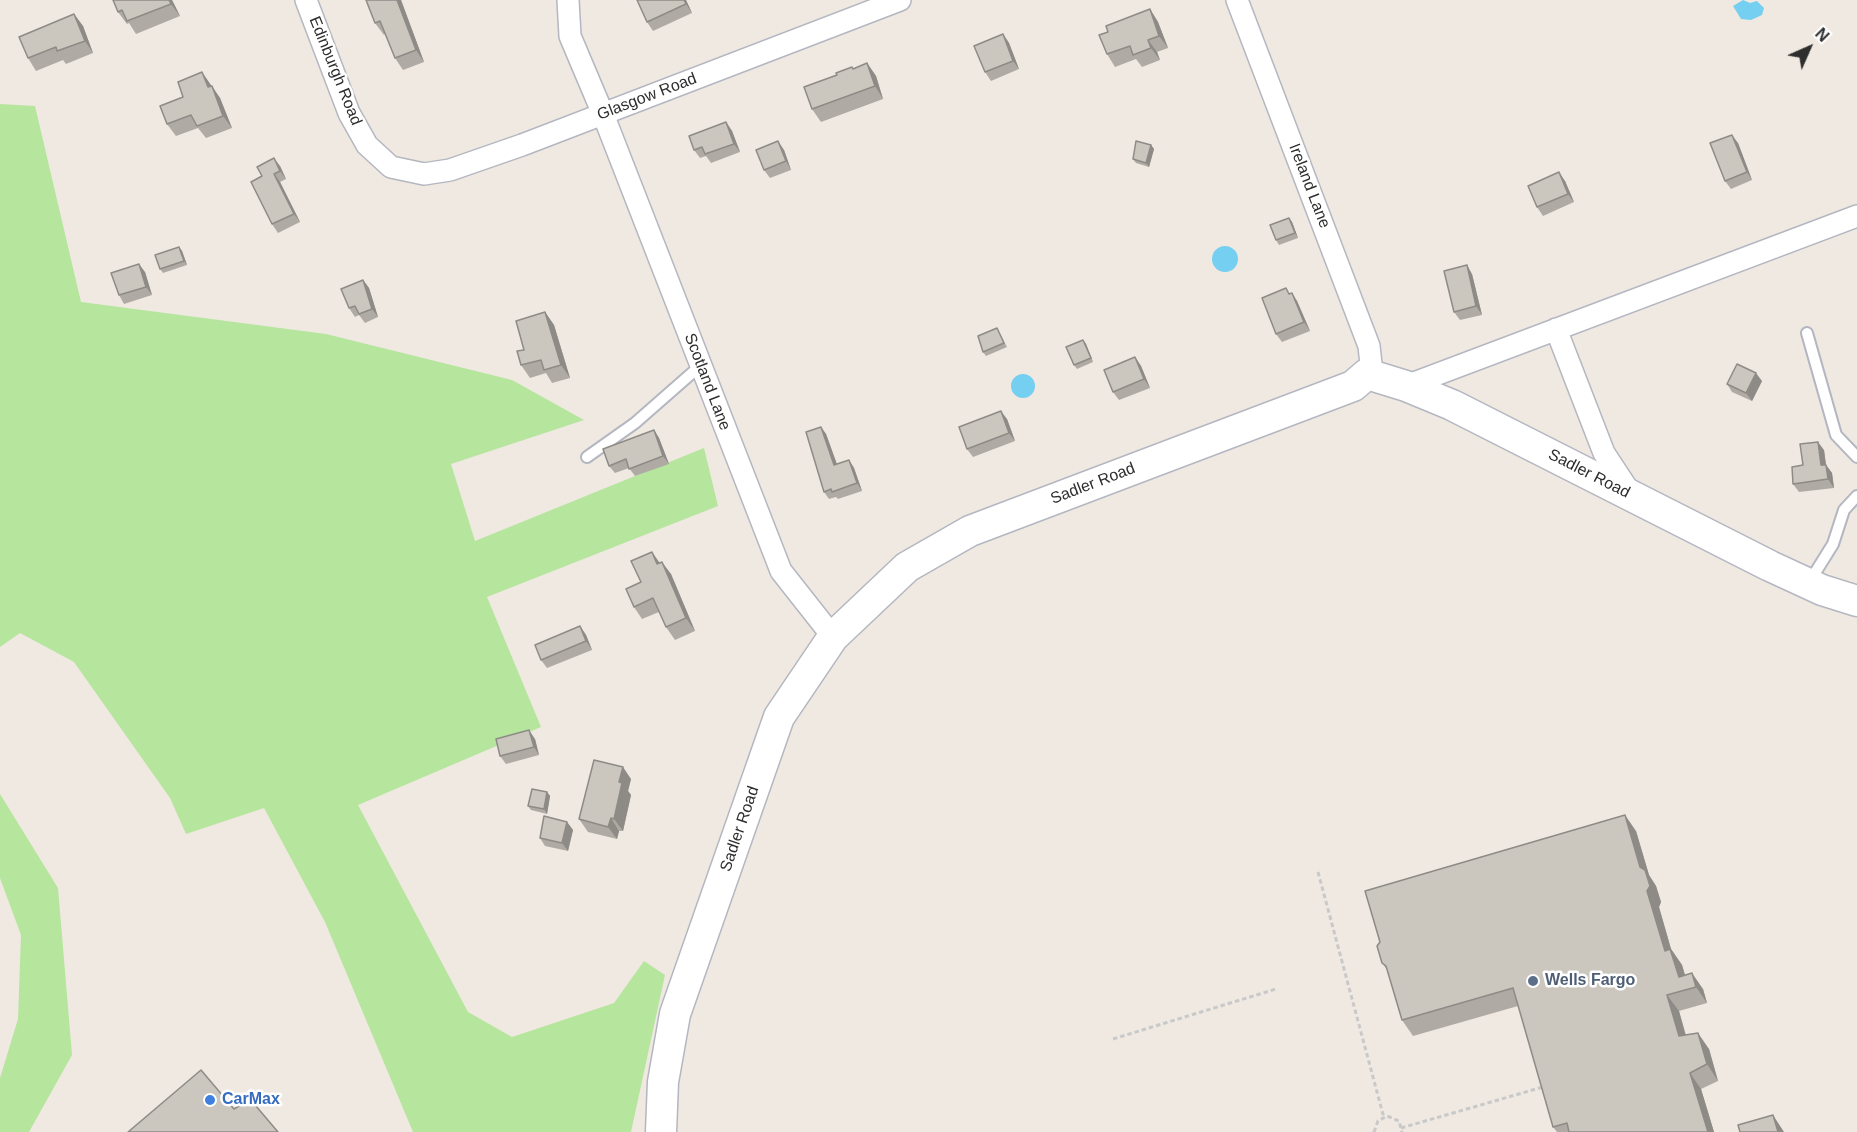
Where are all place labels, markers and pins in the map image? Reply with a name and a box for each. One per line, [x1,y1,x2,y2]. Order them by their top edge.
place label: Wells Fargo [1545,971,1635,991]
marker: Wells Fargo [1526,974,1540,988]
place label: CarMax [222,1090,280,1110]
marker: CarMax [203,1093,217,1107]

